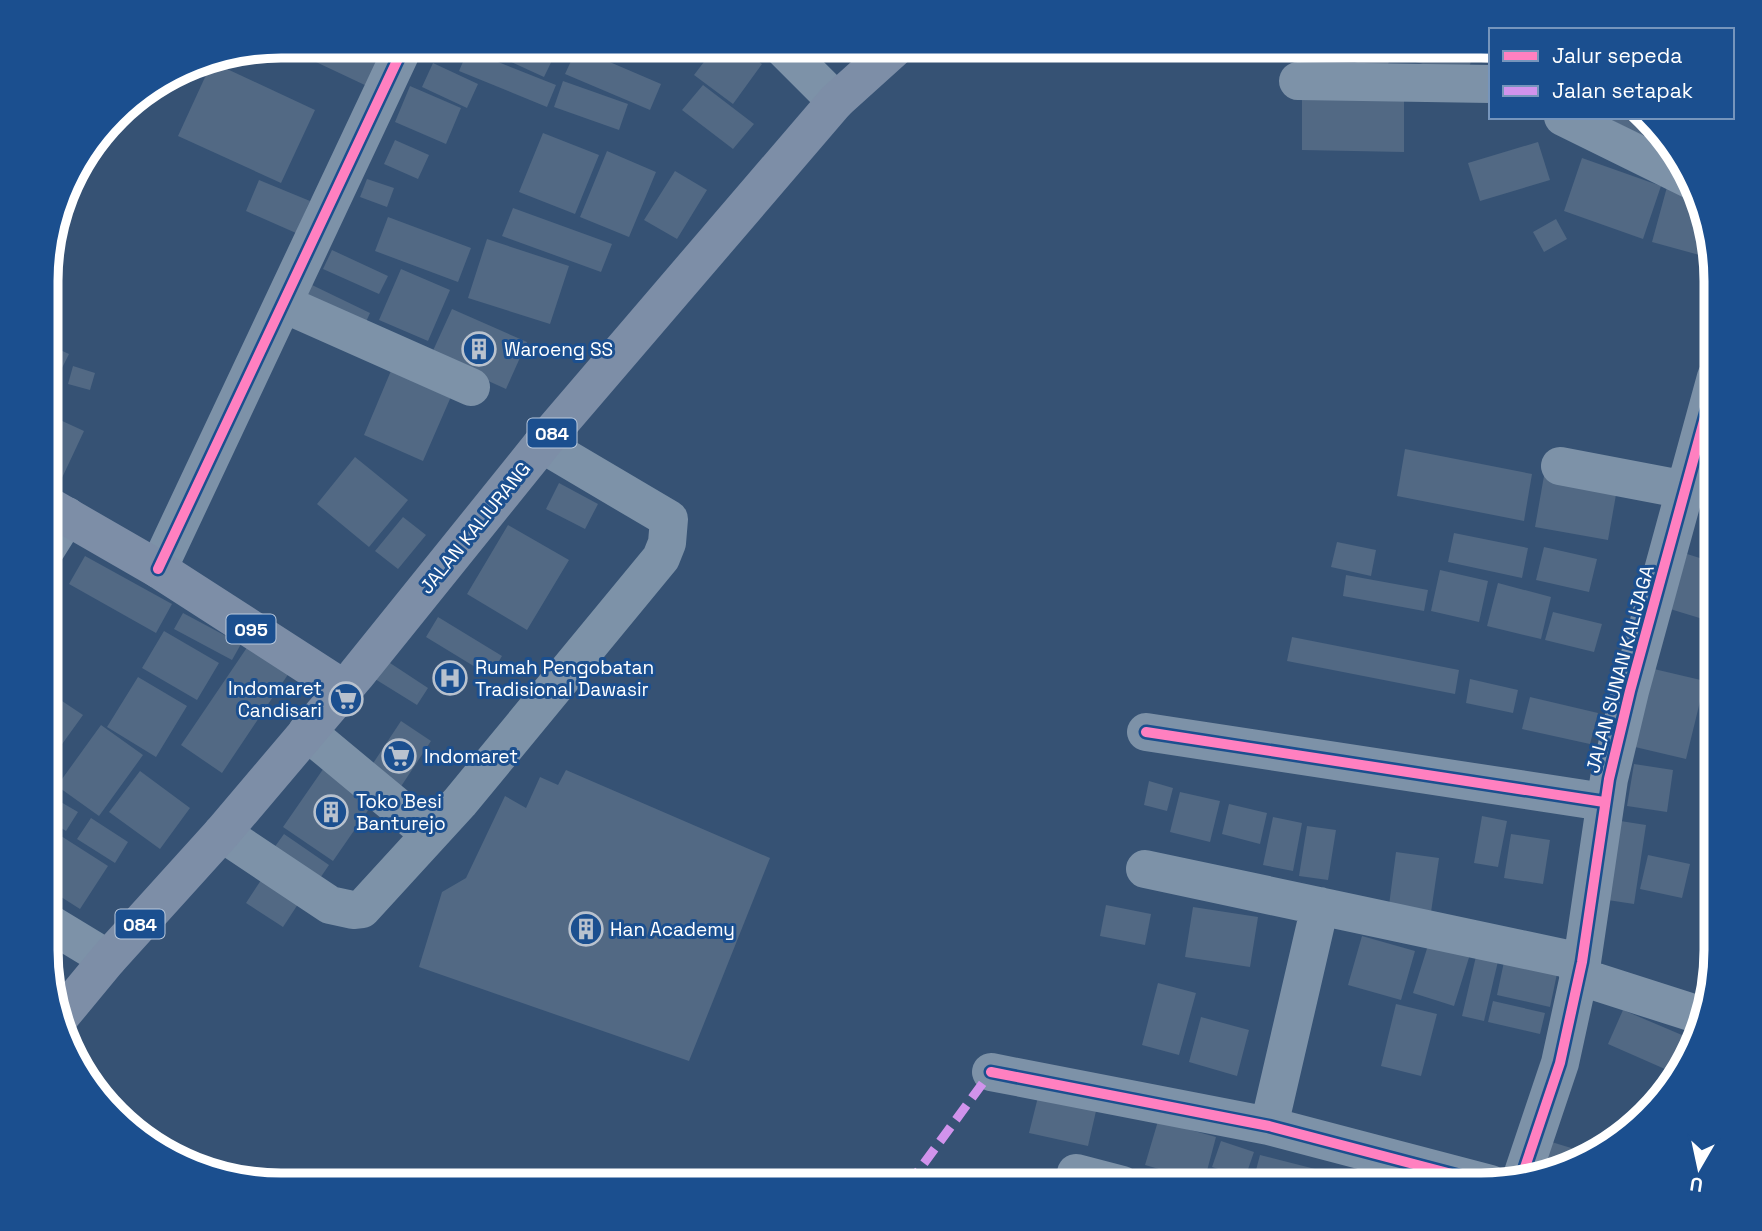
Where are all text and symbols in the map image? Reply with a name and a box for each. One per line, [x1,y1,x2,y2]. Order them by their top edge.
legend [1489,28,1734,119]
text: Jalur sepeda [1552,42,1682,69]
text: Jalan setapak [1552,77,1693,104]
building icon: Waroeng SS [460,330,498,368]
place label: Waroeng SS [504,337,613,362]
road number: 084 [528,418,576,447]
street label: JALAN KALIURANG [414,457,536,599]
street label: JALAN SUNAN KALIJAGA [1580,562,1660,776]
road number: 095 [226,614,276,644]
place label: Rumah Pengobatan Tradisional Dawasir [475,655,654,702]
hospital icon: Rumah Pengobatan Tradisional Dawasir [431,659,469,697]
place label: Indomaret Candisari [228,676,322,723]
supermarket icon: Indomaret Candisari [327,680,365,718]
supermarket icon: Indomaret [380,737,418,775]
place label: Indomaret [424,744,518,769]
place label: Toko Besi Banturejo [356,789,446,836]
building icon: Toko Besi Banturejo [312,793,350,831]
road number: 084 [116,909,164,939]
building icon: Han Academy [567,910,605,948]
place label: Han Academy [610,917,735,942]
north arrow [1664,1133,1734,1203]
text: U [1688,1171,1705,1198]

